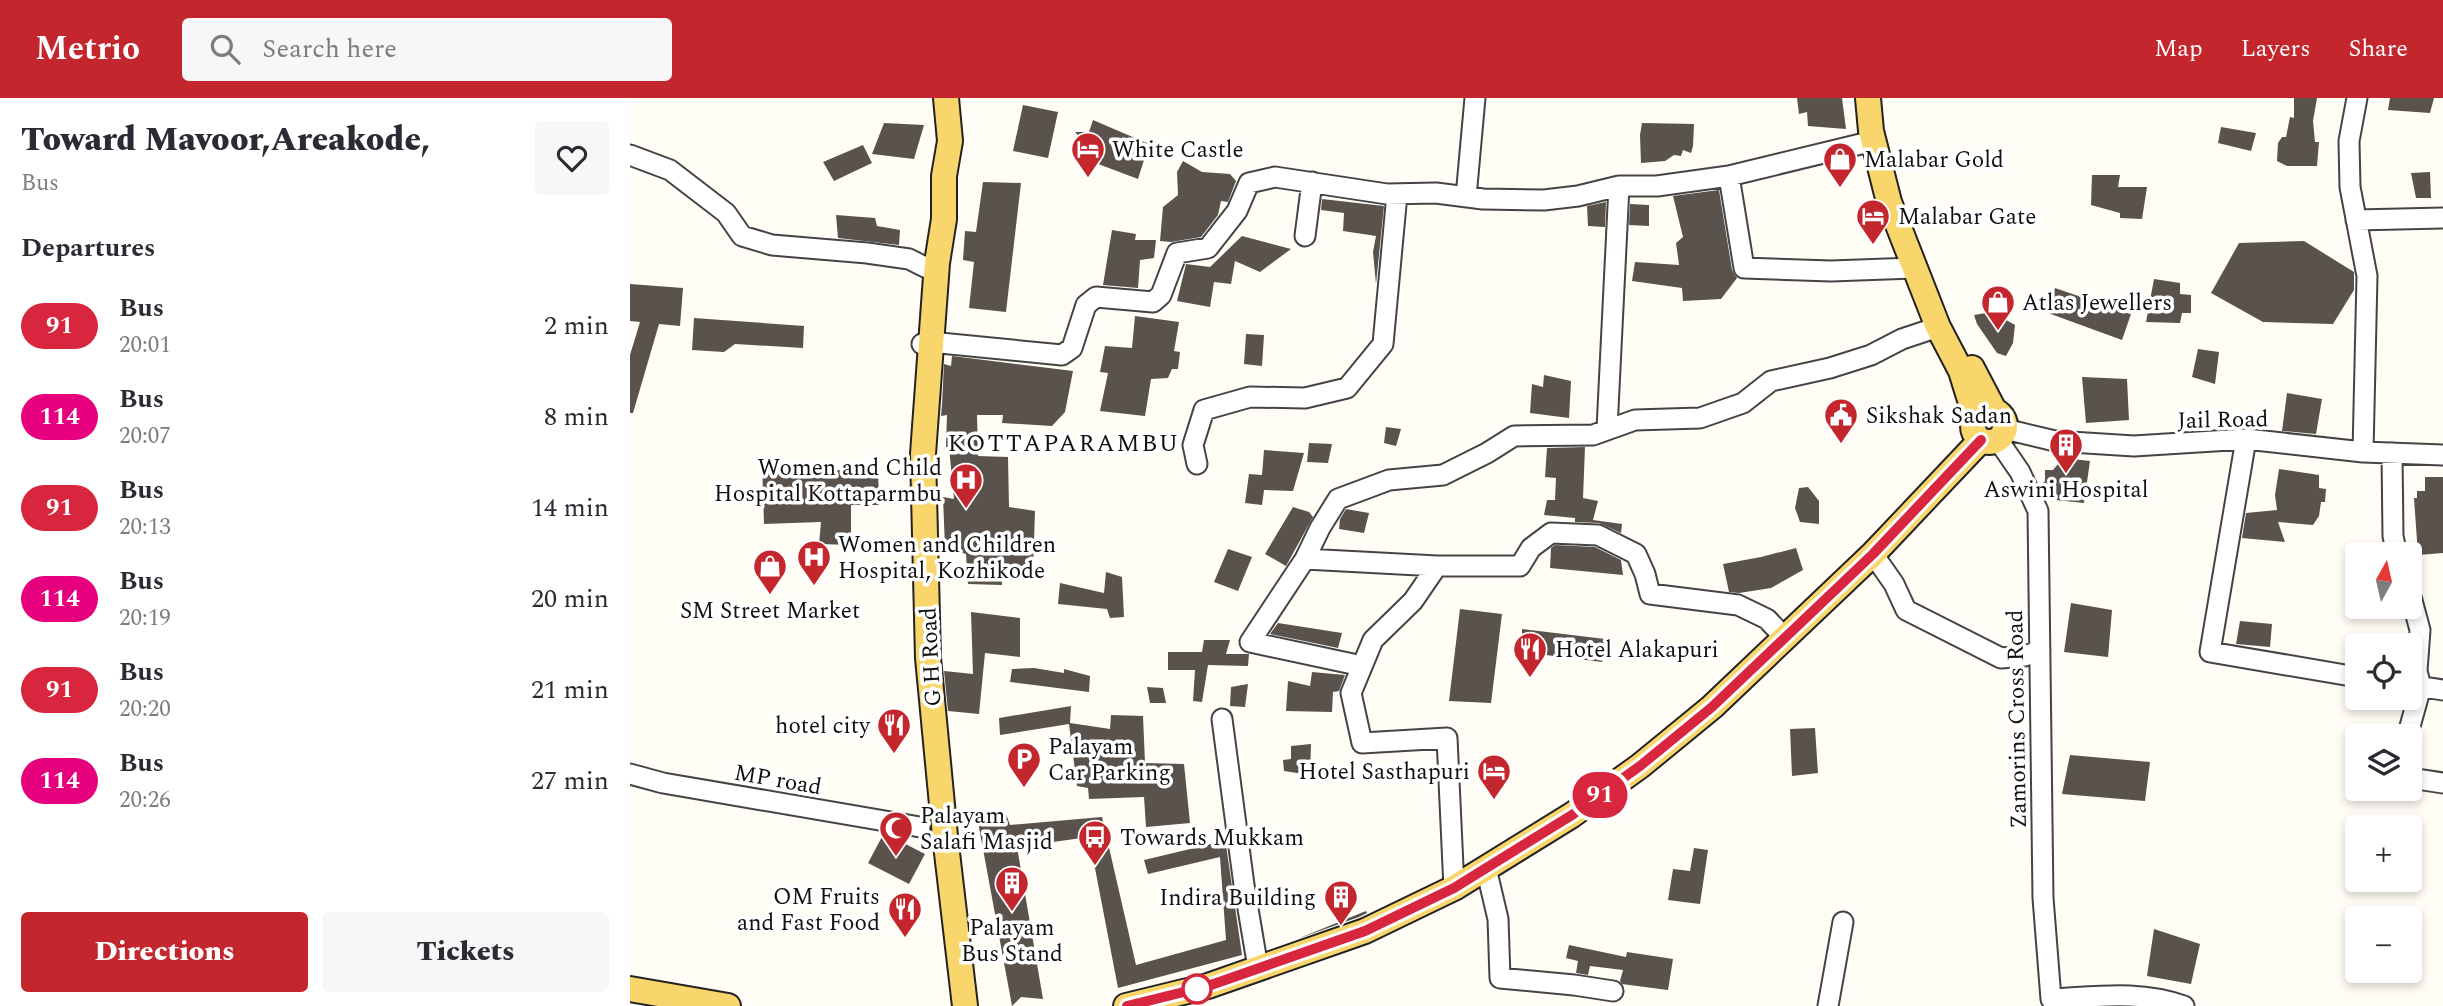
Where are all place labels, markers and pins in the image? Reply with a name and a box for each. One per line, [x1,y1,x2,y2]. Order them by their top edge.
hotel icon: White Castle [1069,130,1107,179]
place label: White Castle [1112,133,1244,168]
shop icon: Malabar Gold [1821,140,1859,189]
place label: Malabar Gold [1864,143,2004,178]
hotel icon: Malabar Gate [1854,197,1892,246]
place label: Malabar Gate [1898,200,2036,235]
shop icon: Atlas Jewellers [1979,283,2017,332]
place label: Atlas Jewellers [2022,286,2172,321]
public building icon: Sikshak Sadan [1822,396,1860,445]
place label: Sikshak Sadan [1866,399,2012,434]
building icon: Aswini Hospital [2047,426,2085,475]
place label: Women and Child Hospital Kottaparmbu [714,451,942,512]
hospital icon: Women and Child Hospital Kottaparmbu [947,461,985,510]
place label: Aswini Hospital [1984,473,2148,508]
place label: Women and Children Hospital, Kozhikode [838,528,1056,589]
hospital icon: Women and Children Hospital, Kozhikode [795,538,833,587]
shop icon: SM Street Market [751,547,789,596]
place label: SM Street Market [680,594,860,629]
restaurant icon: Hotel Alakapuri [1511,630,1549,679]
place label: Hotel Alakapuri [1555,633,1719,668]
restaurant icon: hotel city [875,706,913,755]
place label: hotel city [775,709,871,744]
place label: Palayam Car Parking [1048,730,1171,791]
parking icon: Palayam Car Parking [1005,740,1043,789]
hotel icon: Hotel Sasthapuri [1475,752,1513,801]
place label: Hotel Sasthapuri [1299,755,1470,790]
place label: Palayam Salafi Masjid [920,799,1053,860]
mosque icon: Palayam Salafi Masjid [877,809,915,858]
bus stop icon: Towards Mukkam [1076,818,1114,867]
place label: Towards Mukkam [1120,821,1304,856]
building icon: Palayam Bus Stand [993,864,1031,913]
building icon: Indira Building [1322,878,1360,927]
place label: OM Fruits and Fast Food [737,880,880,941]
place label: Indira Building [1159,881,1316,916]
restaurant icon: OM Fruits and Fast Food [886,890,924,939]
place label: Palayam Bus Stand [961,911,1063,972]
unlabelled marker [1182,974,1212,1004]

